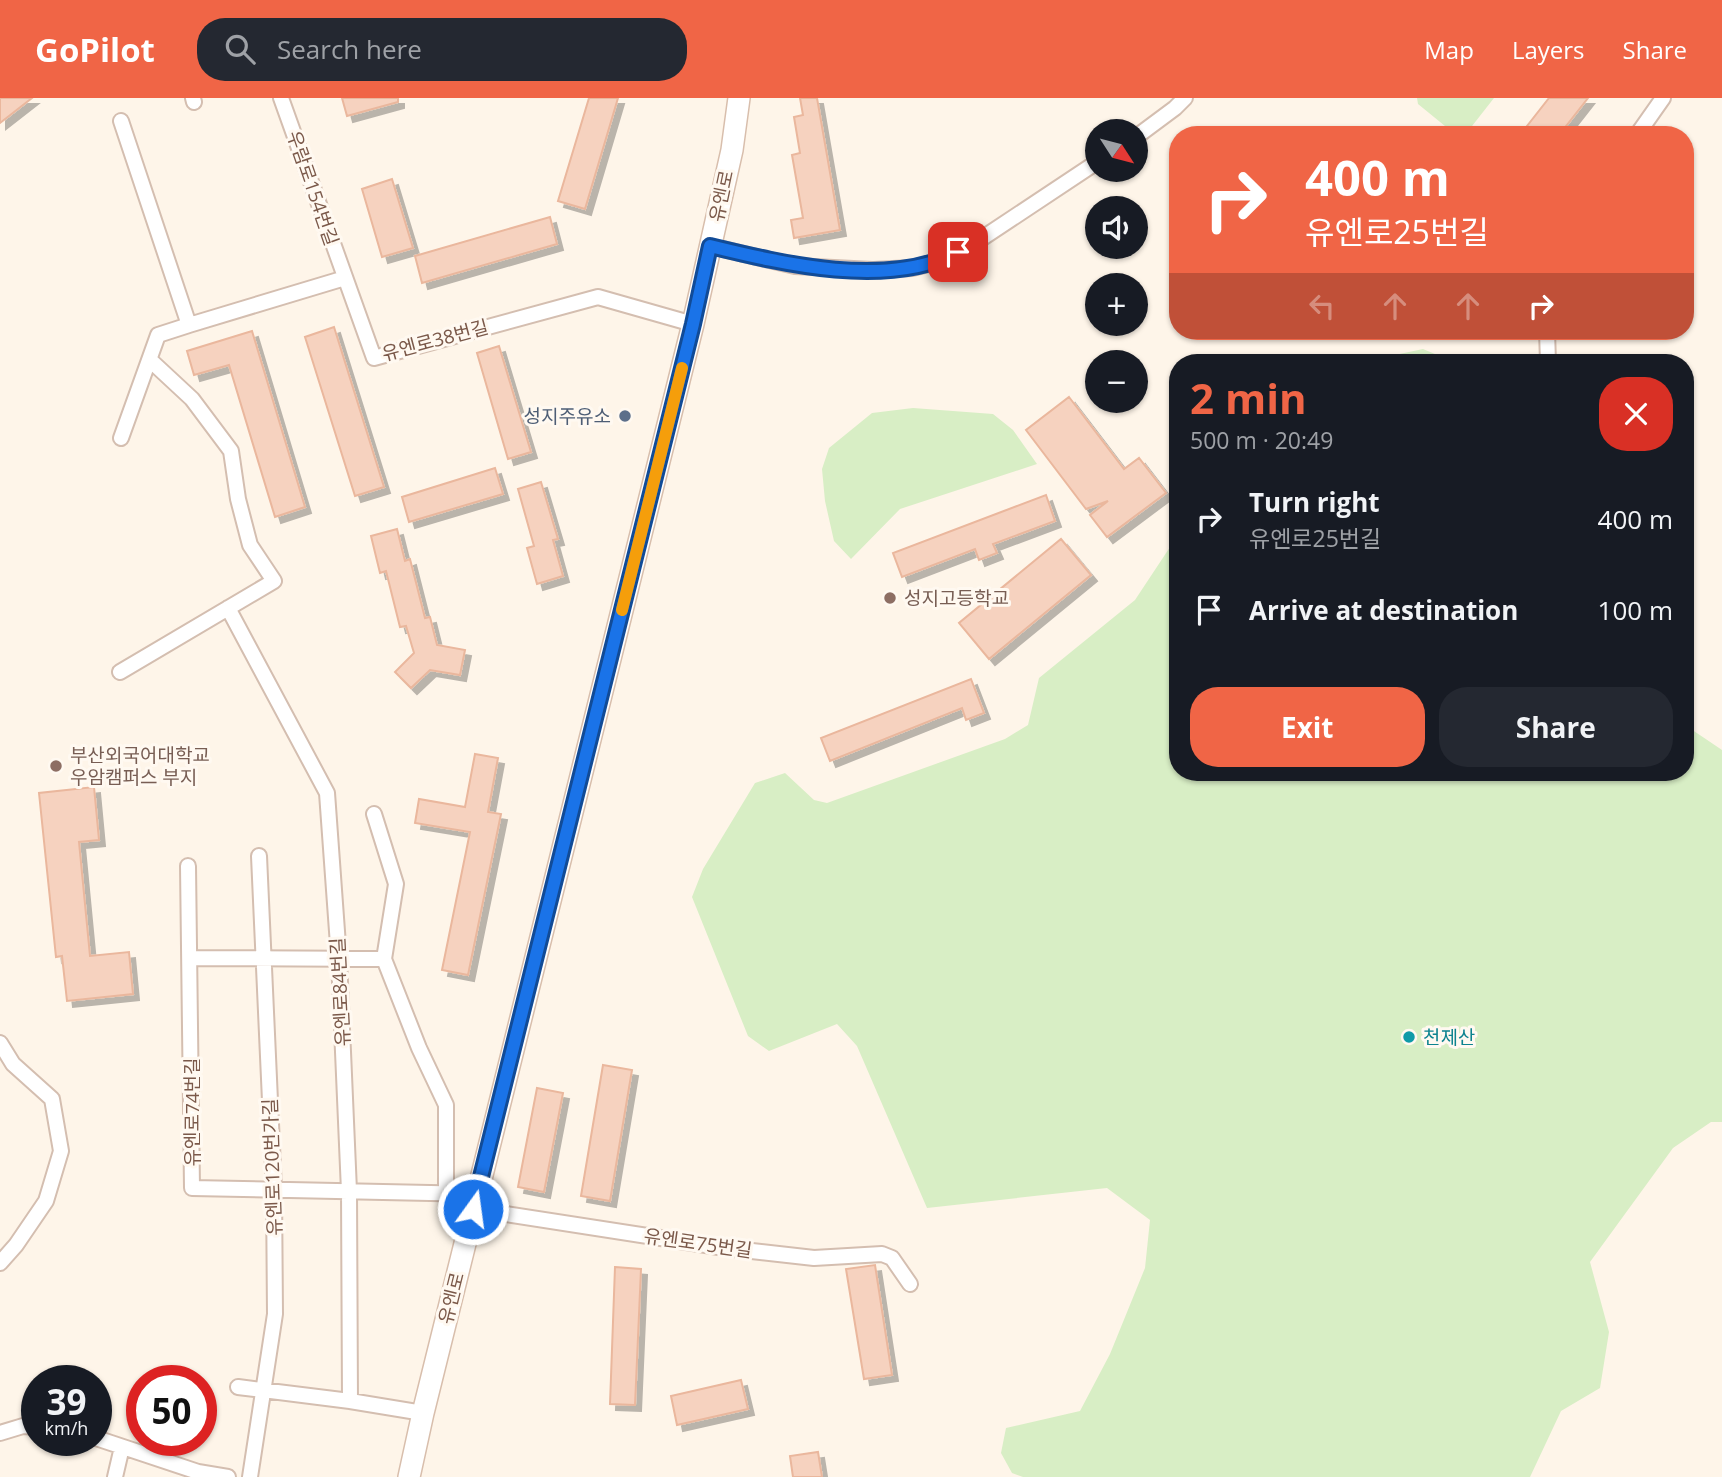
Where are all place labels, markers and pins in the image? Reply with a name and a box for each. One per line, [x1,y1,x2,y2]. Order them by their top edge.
pin [928,222,988,282]
place label: 성지주유소 [524,403,611,429]
marker: 성지주유소 [617,408,633,424]
place label: 성지고등학교 [904,585,1009,611]
marker: 성지고등학교 [882,590,898,606]
place label: 부산외국어대학교 우암캠퍼스 부지 [70,742,210,790]
marker: 부산외국어대학교 우암캠퍼스 부지 [48,758,64,774]
place label: 천제산 [1423,1024,1475,1050]
marker: 천제산 [1401,1029,1417,1045]

